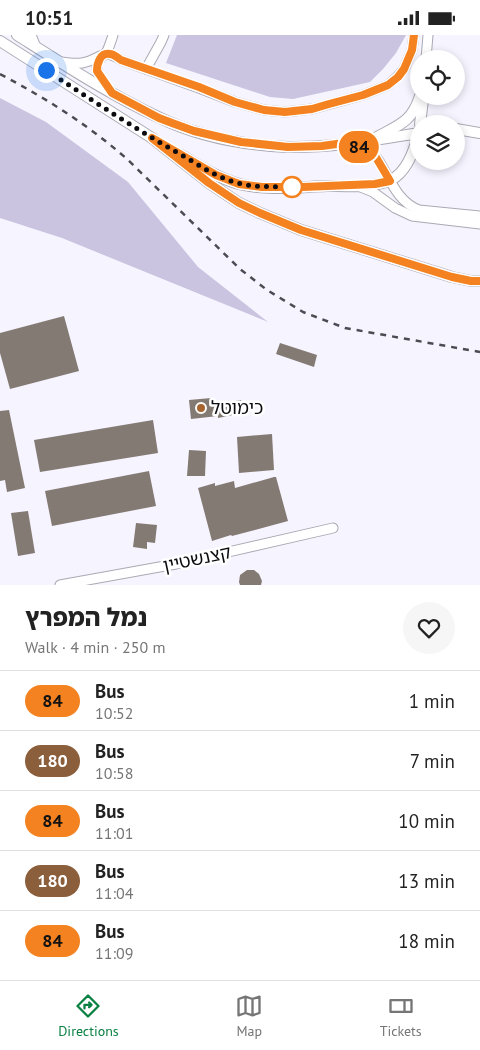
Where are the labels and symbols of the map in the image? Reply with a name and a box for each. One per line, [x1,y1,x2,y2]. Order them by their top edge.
your location [34,58,59,83]
line badge: 84 [336,131,382,163]
unlabelled marker [281,176,303,198]
place label: כימוטל [211,396,263,419]
marker: כימוטל [195,402,207,414]
street label: קצנשטיין [161,540,233,577]

